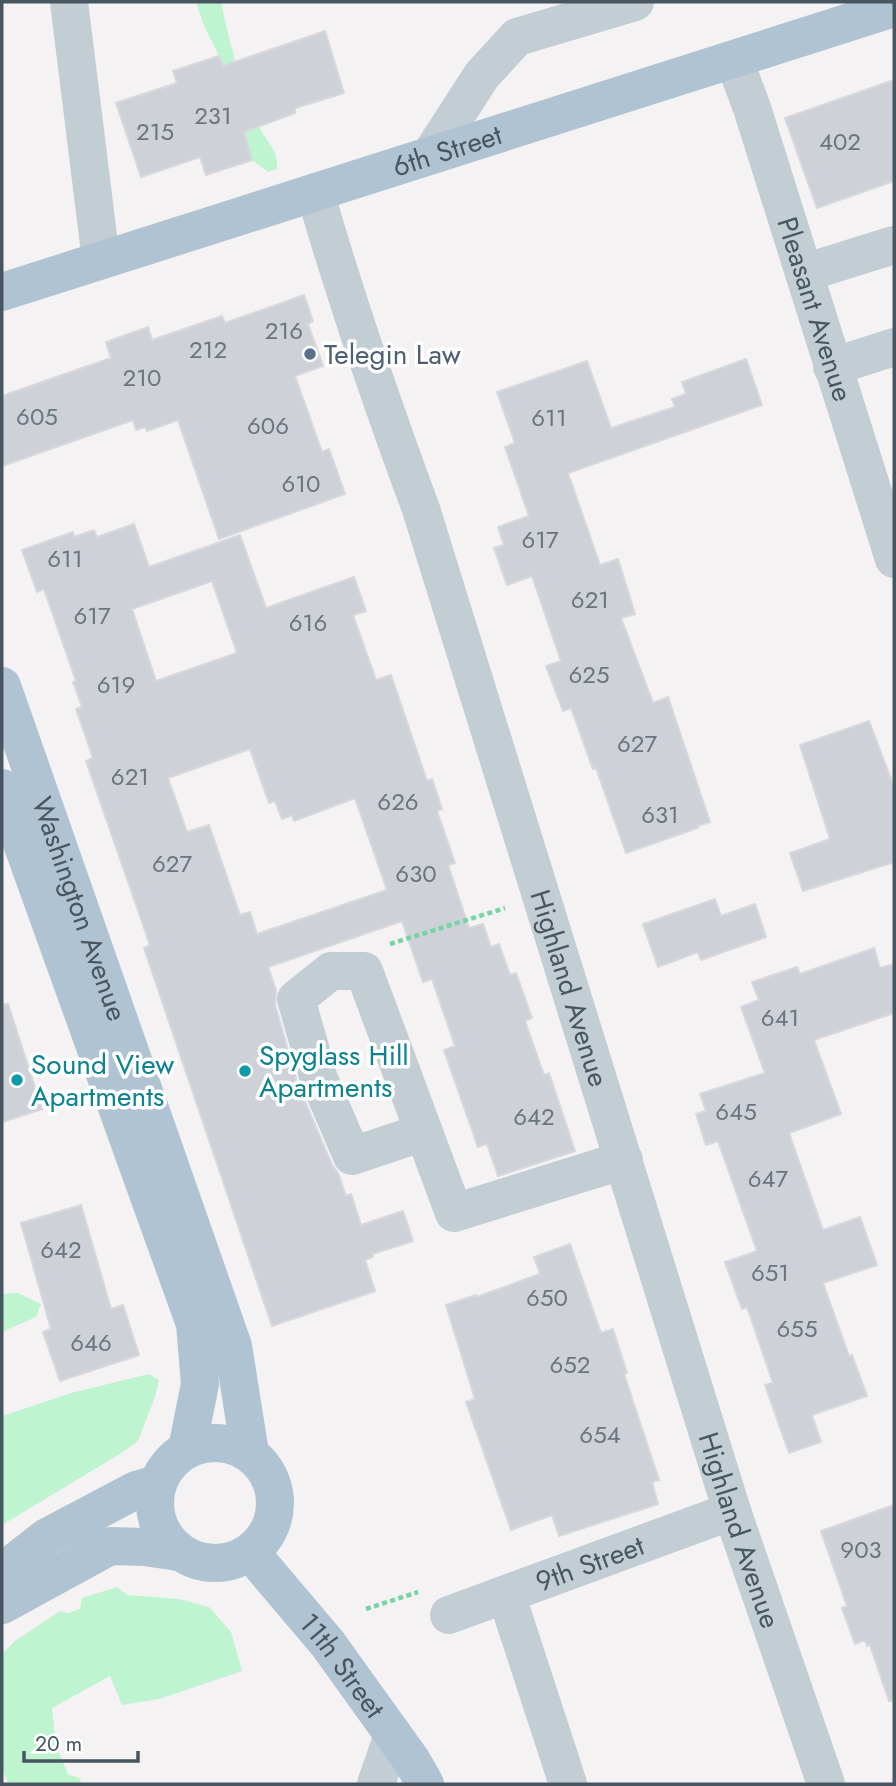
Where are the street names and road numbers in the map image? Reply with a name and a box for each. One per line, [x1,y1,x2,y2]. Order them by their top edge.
street label: 6th Street [387,114,507,187]
street label: Pleasant Avenue [766,212,863,407]
street label: Washington Avenue [21,791,138,1026]
street label: Highland Avenue [519,885,619,1092]
street label: Highland Avenue [688,1427,791,1634]
street label: 9th Street [530,1525,650,1602]
street label: 11th Street [289,1604,395,1727]

